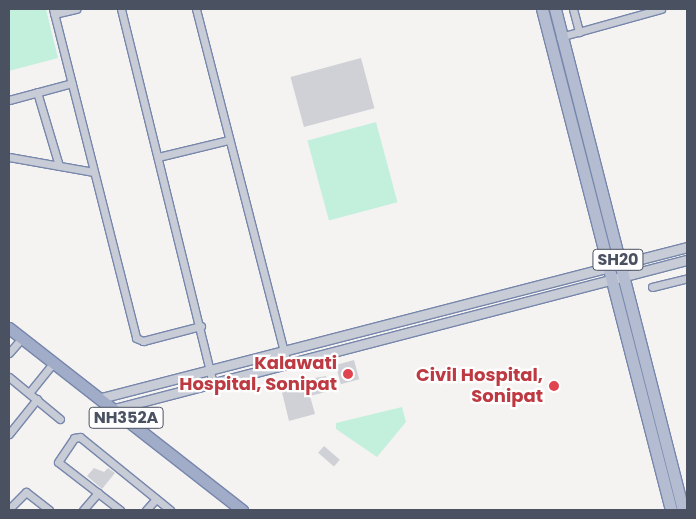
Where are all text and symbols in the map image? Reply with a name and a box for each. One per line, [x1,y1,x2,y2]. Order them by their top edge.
road number: SH20 [592,246,644,274]
place label: Kalawati Hospital, Sonipat [179,353,337,396]
place label: Civil Hospital, Sonipat [416,365,543,408]
marker: Kalawati Hospital, Sonipat [341,367,355,381]
marker: Civil Hospital, Sonipat [547,379,561,393]
road number: NH352A [88,404,164,432]

